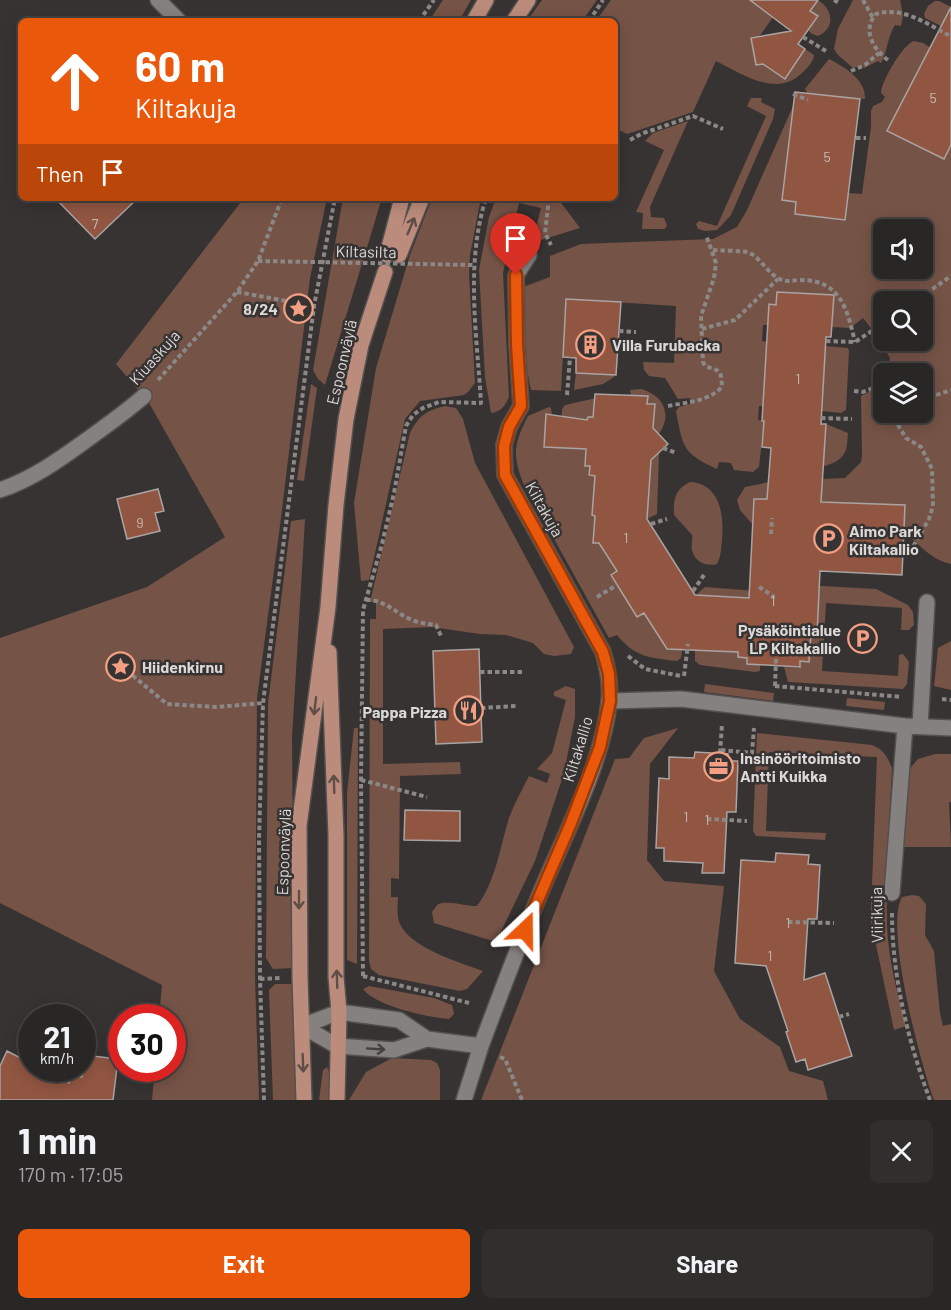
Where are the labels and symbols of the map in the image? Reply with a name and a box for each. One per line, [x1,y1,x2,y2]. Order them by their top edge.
house number: 5 [929,89,937,106]
house number: 5 [823,148,831,165]
pin [490,213,541,275]
house number: 7 [92,215,99,232]
one-way arrow [406,218,417,236]
street label: Kiltasilta [335,241,397,261]
place icon: 8/24 [283,292,315,324]
place label: 8/24 [243,299,278,318]
street label: Espoonväylä [322,318,360,406]
street label: Kiuaskuja [125,326,183,388]
building icon: Villa Furubacka [575,328,607,360]
place label: Villa Furubacka [612,335,720,354]
house number: 1 [796,370,800,387]
street label: Kiltakuja [522,478,568,540]
house number: 9 [136,514,144,531]
place label: Aimo Park Kiltakallio [849,521,922,558]
parking icon: Aimo Park Kiltakallio [812,523,844,555]
house number: 1 [624,529,628,546]
house number: 1 [771,592,775,609]
place label: Pysäköintialue LP Kiltakallio [738,620,841,657]
parking icon: Pysäköintialue LP Kiltakallio [846,622,878,654]
place icon: Hiidenkirnu [105,650,137,682]
place label: Hiidenkirnu [142,657,223,676]
restaurant icon: Pappa Pizza [452,695,484,727]
one-way arrow [309,696,320,716]
place label: Pappa Pizza [362,702,447,721]
street label: Kiltakallio [558,714,596,784]
place label: Insinööritoimisto Antti Kuikka [740,748,861,785]
office icon: Insinööritoimisto Antti Kuikka [703,750,735,782]
one-way arrow [328,774,340,794]
street label: Espoonväylä [272,808,294,896]
house number: 1 [684,808,688,825]
house number: 1 [705,811,709,828]
street label: Viirikuja [866,887,886,943]
one-way arrow [293,890,305,910]
position arrow [493,898,557,962]
house number: 1 [786,914,790,931]
house number: 1 [768,947,772,964]
one-way arrow [331,969,342,989]
speed limit sign: 30 [108,1004,186,1082]
one-way arrow [366,1043,386,1054]
one-way arrow [298,1053,309,1073]

